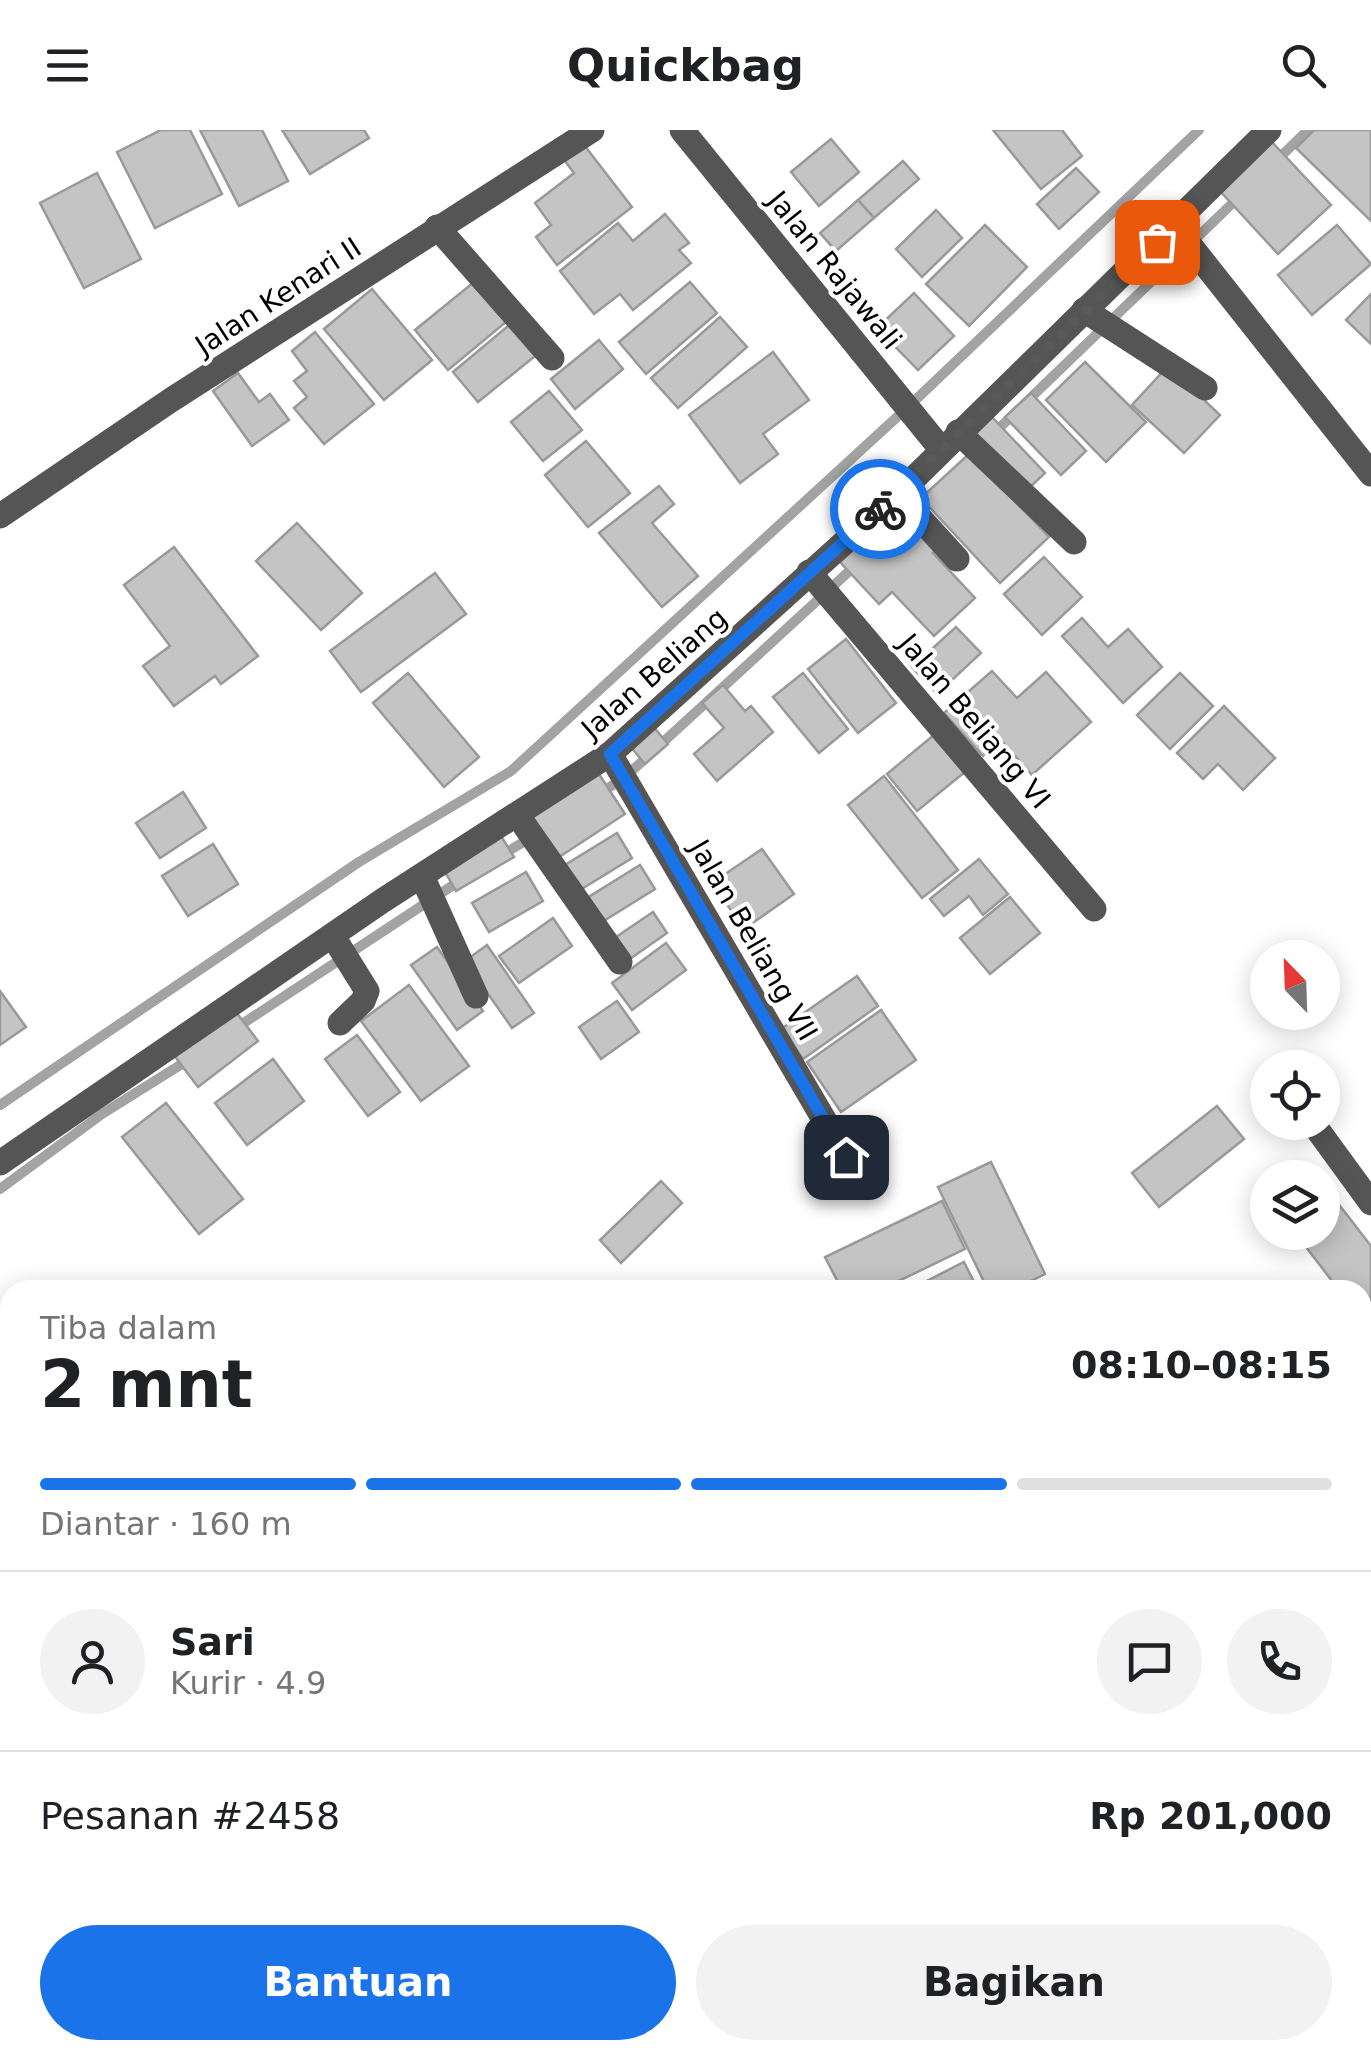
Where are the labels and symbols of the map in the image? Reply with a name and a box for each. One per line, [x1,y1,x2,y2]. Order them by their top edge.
street label: Jalan Rajawali [760,183,908,356]
pin [1115,200,1200,285]
street label: Jalan Kenari II [188,231,367,363]
courier [830,459,930,559]
street label: Jalan Beliang [573,601,734,747]
street label: Jalan Beliang VI [891,626,1057,815]
street label: Jalan Beliang VII [682,832,824,1046]
north arrow [1250,940,1340,1030]
pin [804,1115,889,1200]

